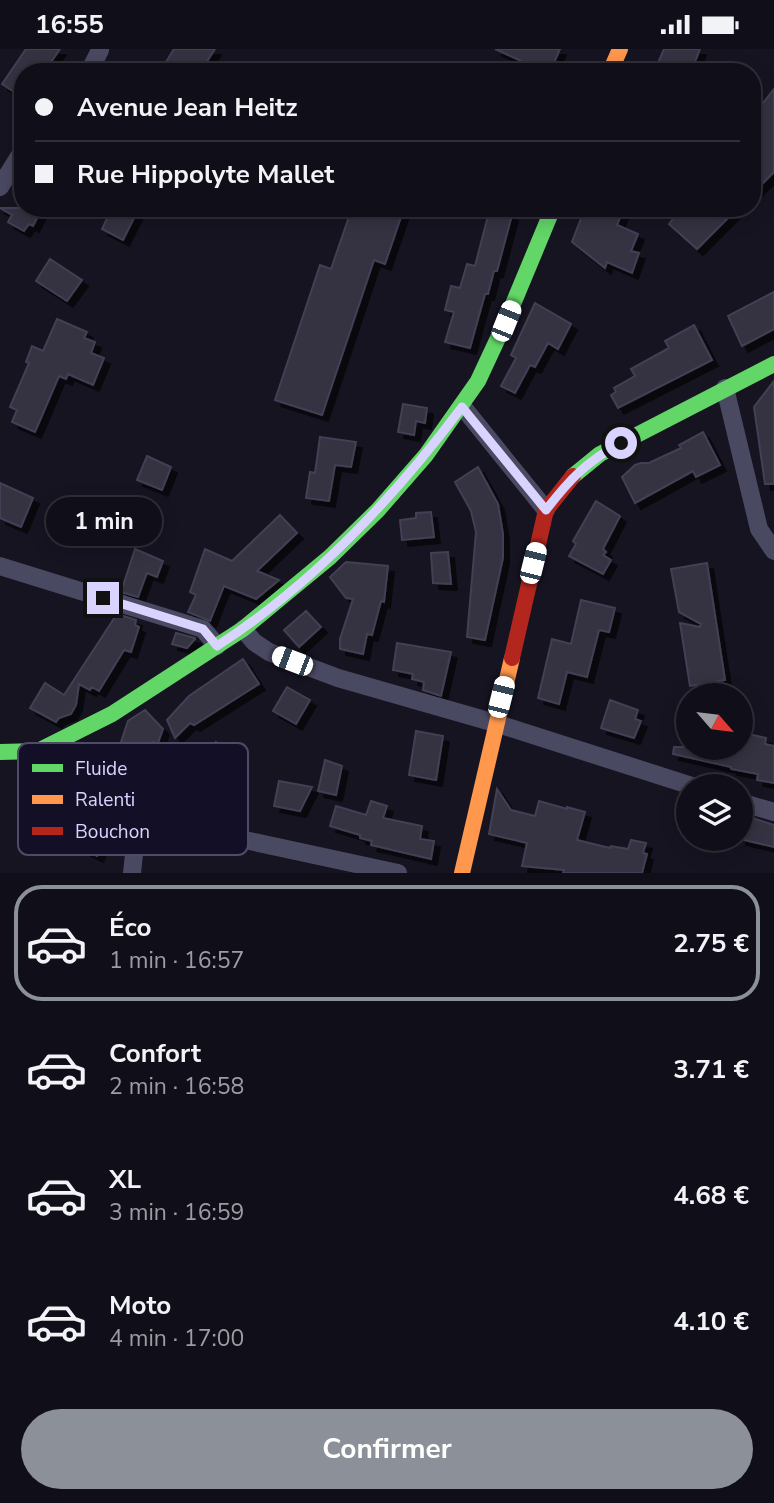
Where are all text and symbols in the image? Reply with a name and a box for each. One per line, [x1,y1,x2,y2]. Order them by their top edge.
text: 16:55 [35,7,104,42]
text: Avenue Jean Heitz [77,90,297,125]
text: Rue Hippolyte Mallet [77,157,334,192]
car [489,298,524,344]
route start [605,427,637,459]
callout: 1 min [45,497,161,545]
text: 1 min [74,506,134,537]
car [518,540,549,586]
route end [87,582,119,614]
car [269,644,316,678]
car [486,674,517,720]
north arrow [676,683,752,759]
map controls [676,683,753,851]
legend [18,743,248,855]
text: Fluide [75,756,127,782]
button: layers [676,774,753,851]
text: Ralenti [75,787,135,813]
text: Bouchon [75,819,150,845]
text: Éco [109,910,151,945]
icon: car [25,912,88,975]
text: 2.75 € [673,926,749,961]
text: 1 min · 16:57 [109,945,244,976]
text: Confort [109,1036,201,1071]
icon: car [25,1038,88,1101]
text: 3.71 € [673,1052,749,1087]
text: 2 min · 16:58 [109,1071,244,1102]
text: XL [109,1162,141,1197]
icon: car [25,1164,88,1227]
text: 4.68 € [673,1178,749,1213]
text: 3 min · 16:59 [109,1197,244,1228]
text: Moto [109,1288,171,1323]
icon: car [25,1290,88,1353]
text: 4.10 € [673,1304,749,1339]
text: 4 min · 17:00 [109,1323,244,1354]
button: Confirmer [21,1409,753,1489]

